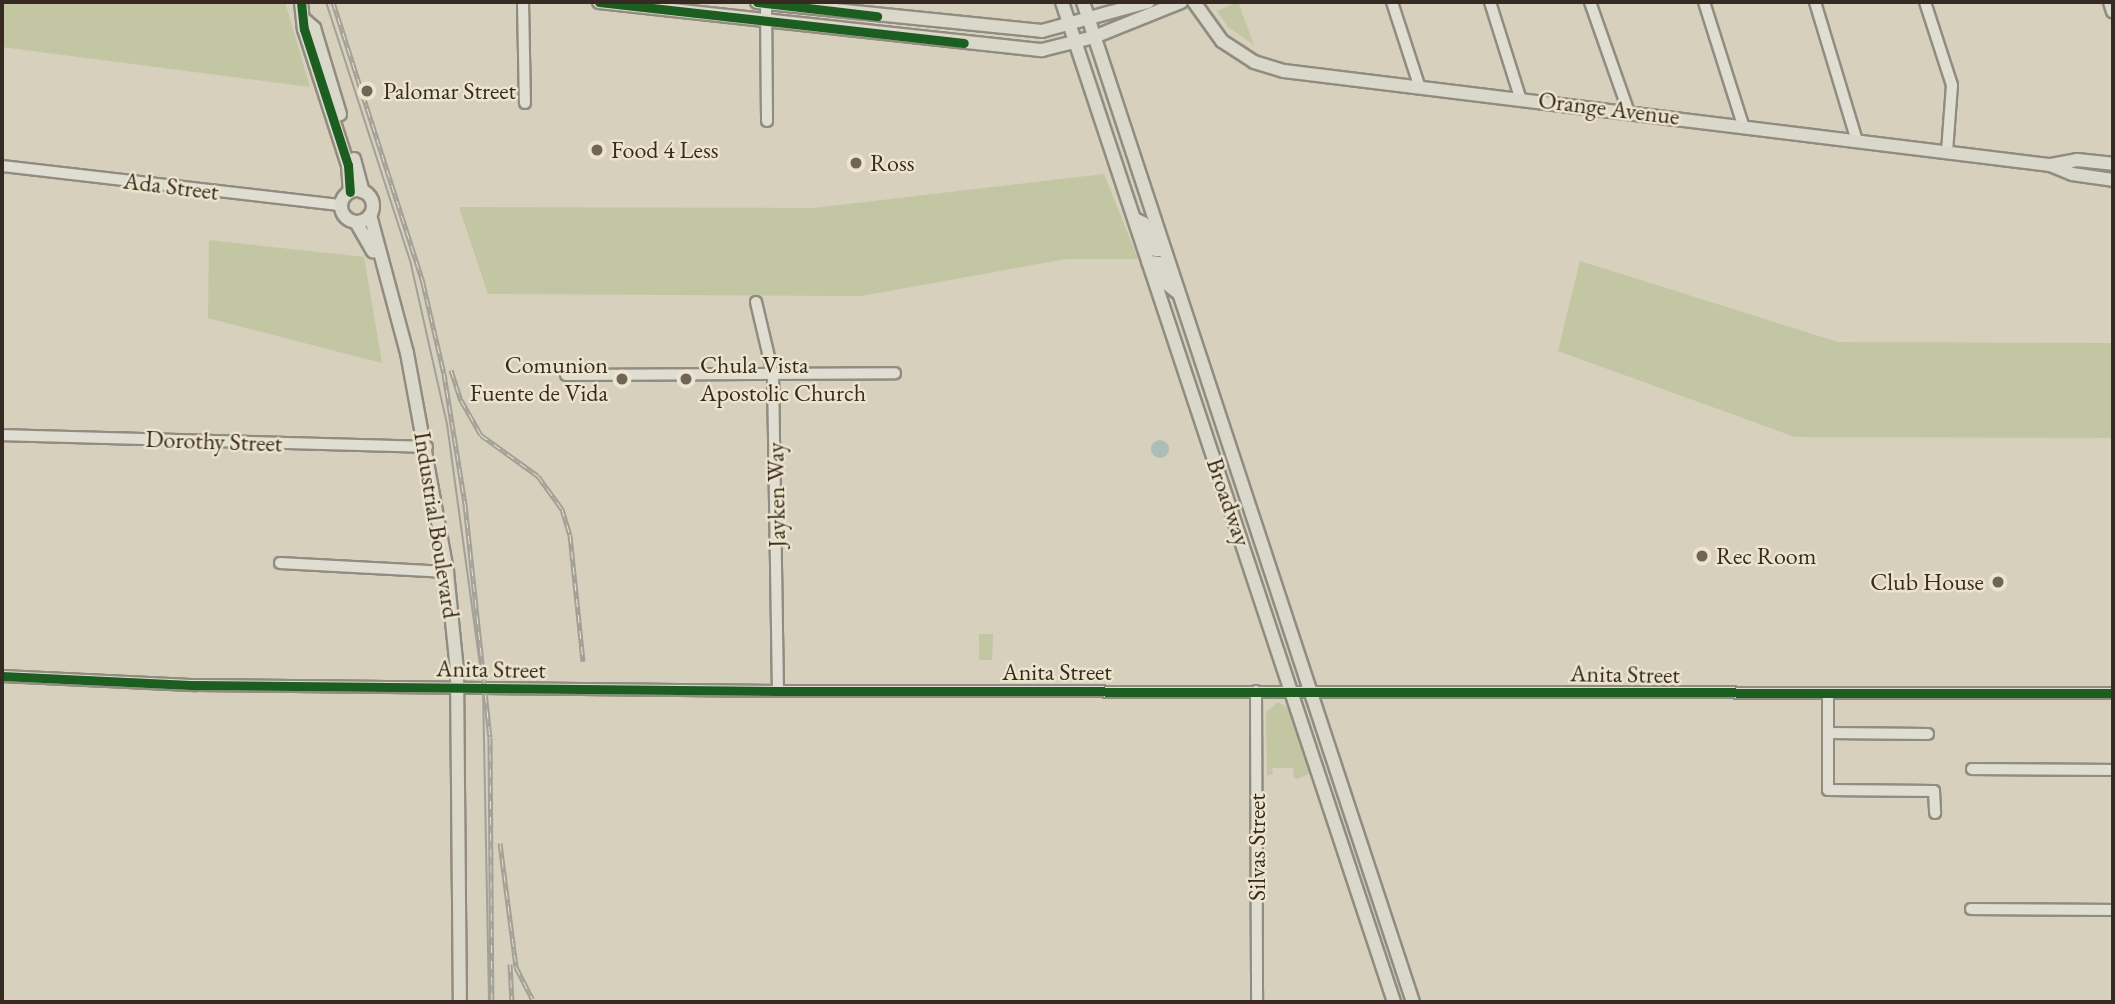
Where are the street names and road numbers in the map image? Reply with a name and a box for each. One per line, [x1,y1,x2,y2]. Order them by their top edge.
street label: Orange Avenue [1537,85,1681,131]
street label: Ada Street [122,166,220,206]
street label: Dorothy Street [145,424,283,458]
street label: Industrial Boulevard [408,430,466,620]
street label: Jayken Way [761,442,791,548]
street label: Broadway [1201,454,1257,550]
street label: Anita Street [436,654,546,684]
street label: Anita Street [1002,658,1112,686]
street label: Anita Street [1570,659,1680,689]
street label: Silvas Street [1243,793,1271,901]

